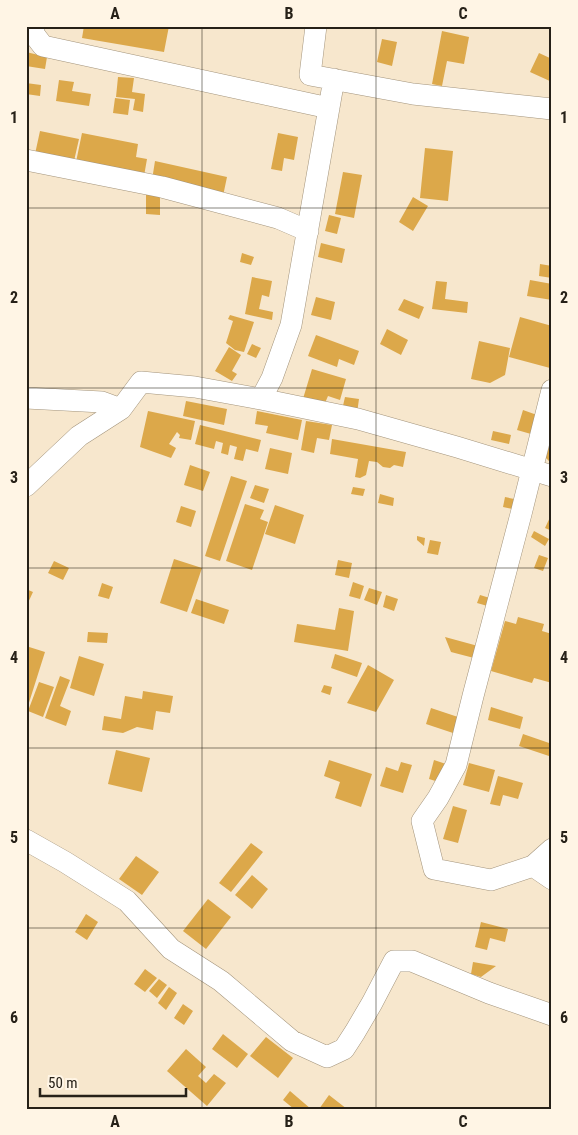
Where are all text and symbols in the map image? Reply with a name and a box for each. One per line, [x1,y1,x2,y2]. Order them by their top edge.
text: A [110,4,120,23]
text: B [285,4,294,23]
text: C [458,4,468,23]
text: 1 [10,108,18,127]
text: 1 [560,108,568,127]
text: 2 [10,288,18,307]
text: 2 [560,288,568,307]
text: 3 [10,468,18,487]
text: 3 [560,468,568,487]
text: 4 [10,648,18,667]
text: 4 [560,648,568,667]
text: 5 [10,828,18,847]
text: 5 [560,828,568,847]
text: 6 [10,1008,18,1027]
text: 6 [560,1008,568,1027]
scale bar [40,1065,186,1097]
text: 50 m [48,1074,78,1092]
text: A [110,1112,120,1131]
text: B [285,1112,294,1131]
text: C [458,1112,468,1131]

